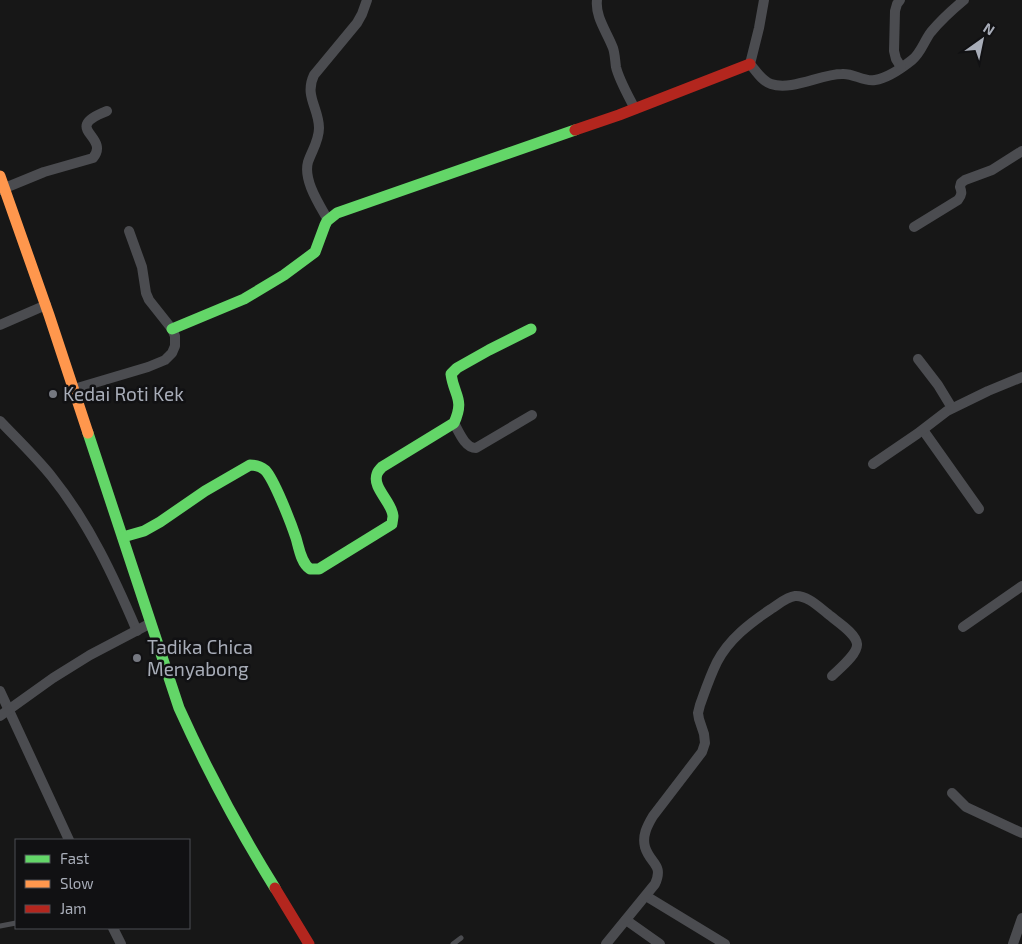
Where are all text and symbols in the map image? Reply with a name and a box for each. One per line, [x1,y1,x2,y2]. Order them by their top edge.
north arrow [957,15,1007,65]
text: N [980,19,998,39]
place label: Kedai Roti Kek [63,382,184,405]
marker: Kedai Roti Kek [47,388,59,400]
place label: Tadika Chica Menyabong [147,635,253,680]
marker: Tadika Chica Menyabong [131,652,143,664]
legend [15,839,190,929]
text: Fast [60,849,90,867]
text: Slow [60,874,94,892]
text: Jam [60,899,86,917]

